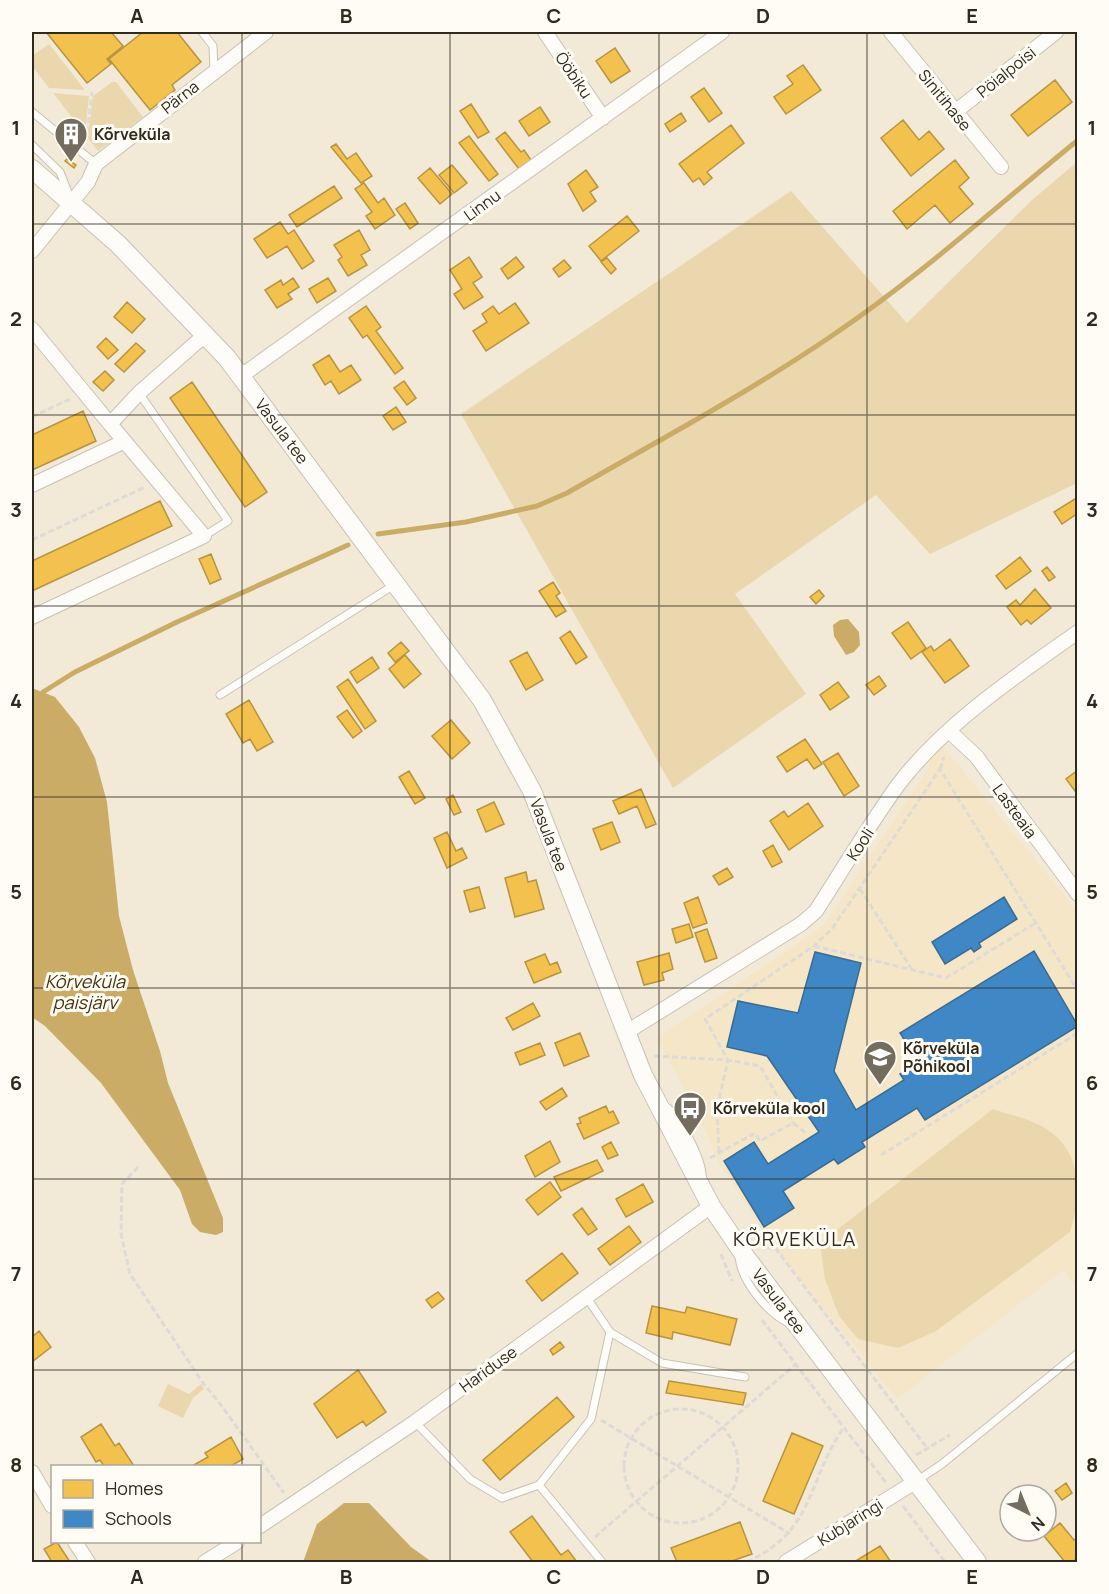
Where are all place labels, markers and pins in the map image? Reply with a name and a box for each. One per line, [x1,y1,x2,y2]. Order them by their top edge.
building icon: Kõrveküla [53,116,89,163]
place label: Kõrveküla [94,123,170,145]
place label: Kõrveküla Põhikool [903,1037,979,1077]
school or university icon: Kõrveküla Põhikool [862,1039,898,1086]
bus stop icon: Kõrveküla kool [672,1090,708,1137]
place label: Kõrveküla kool [713,1097,825,1119]

